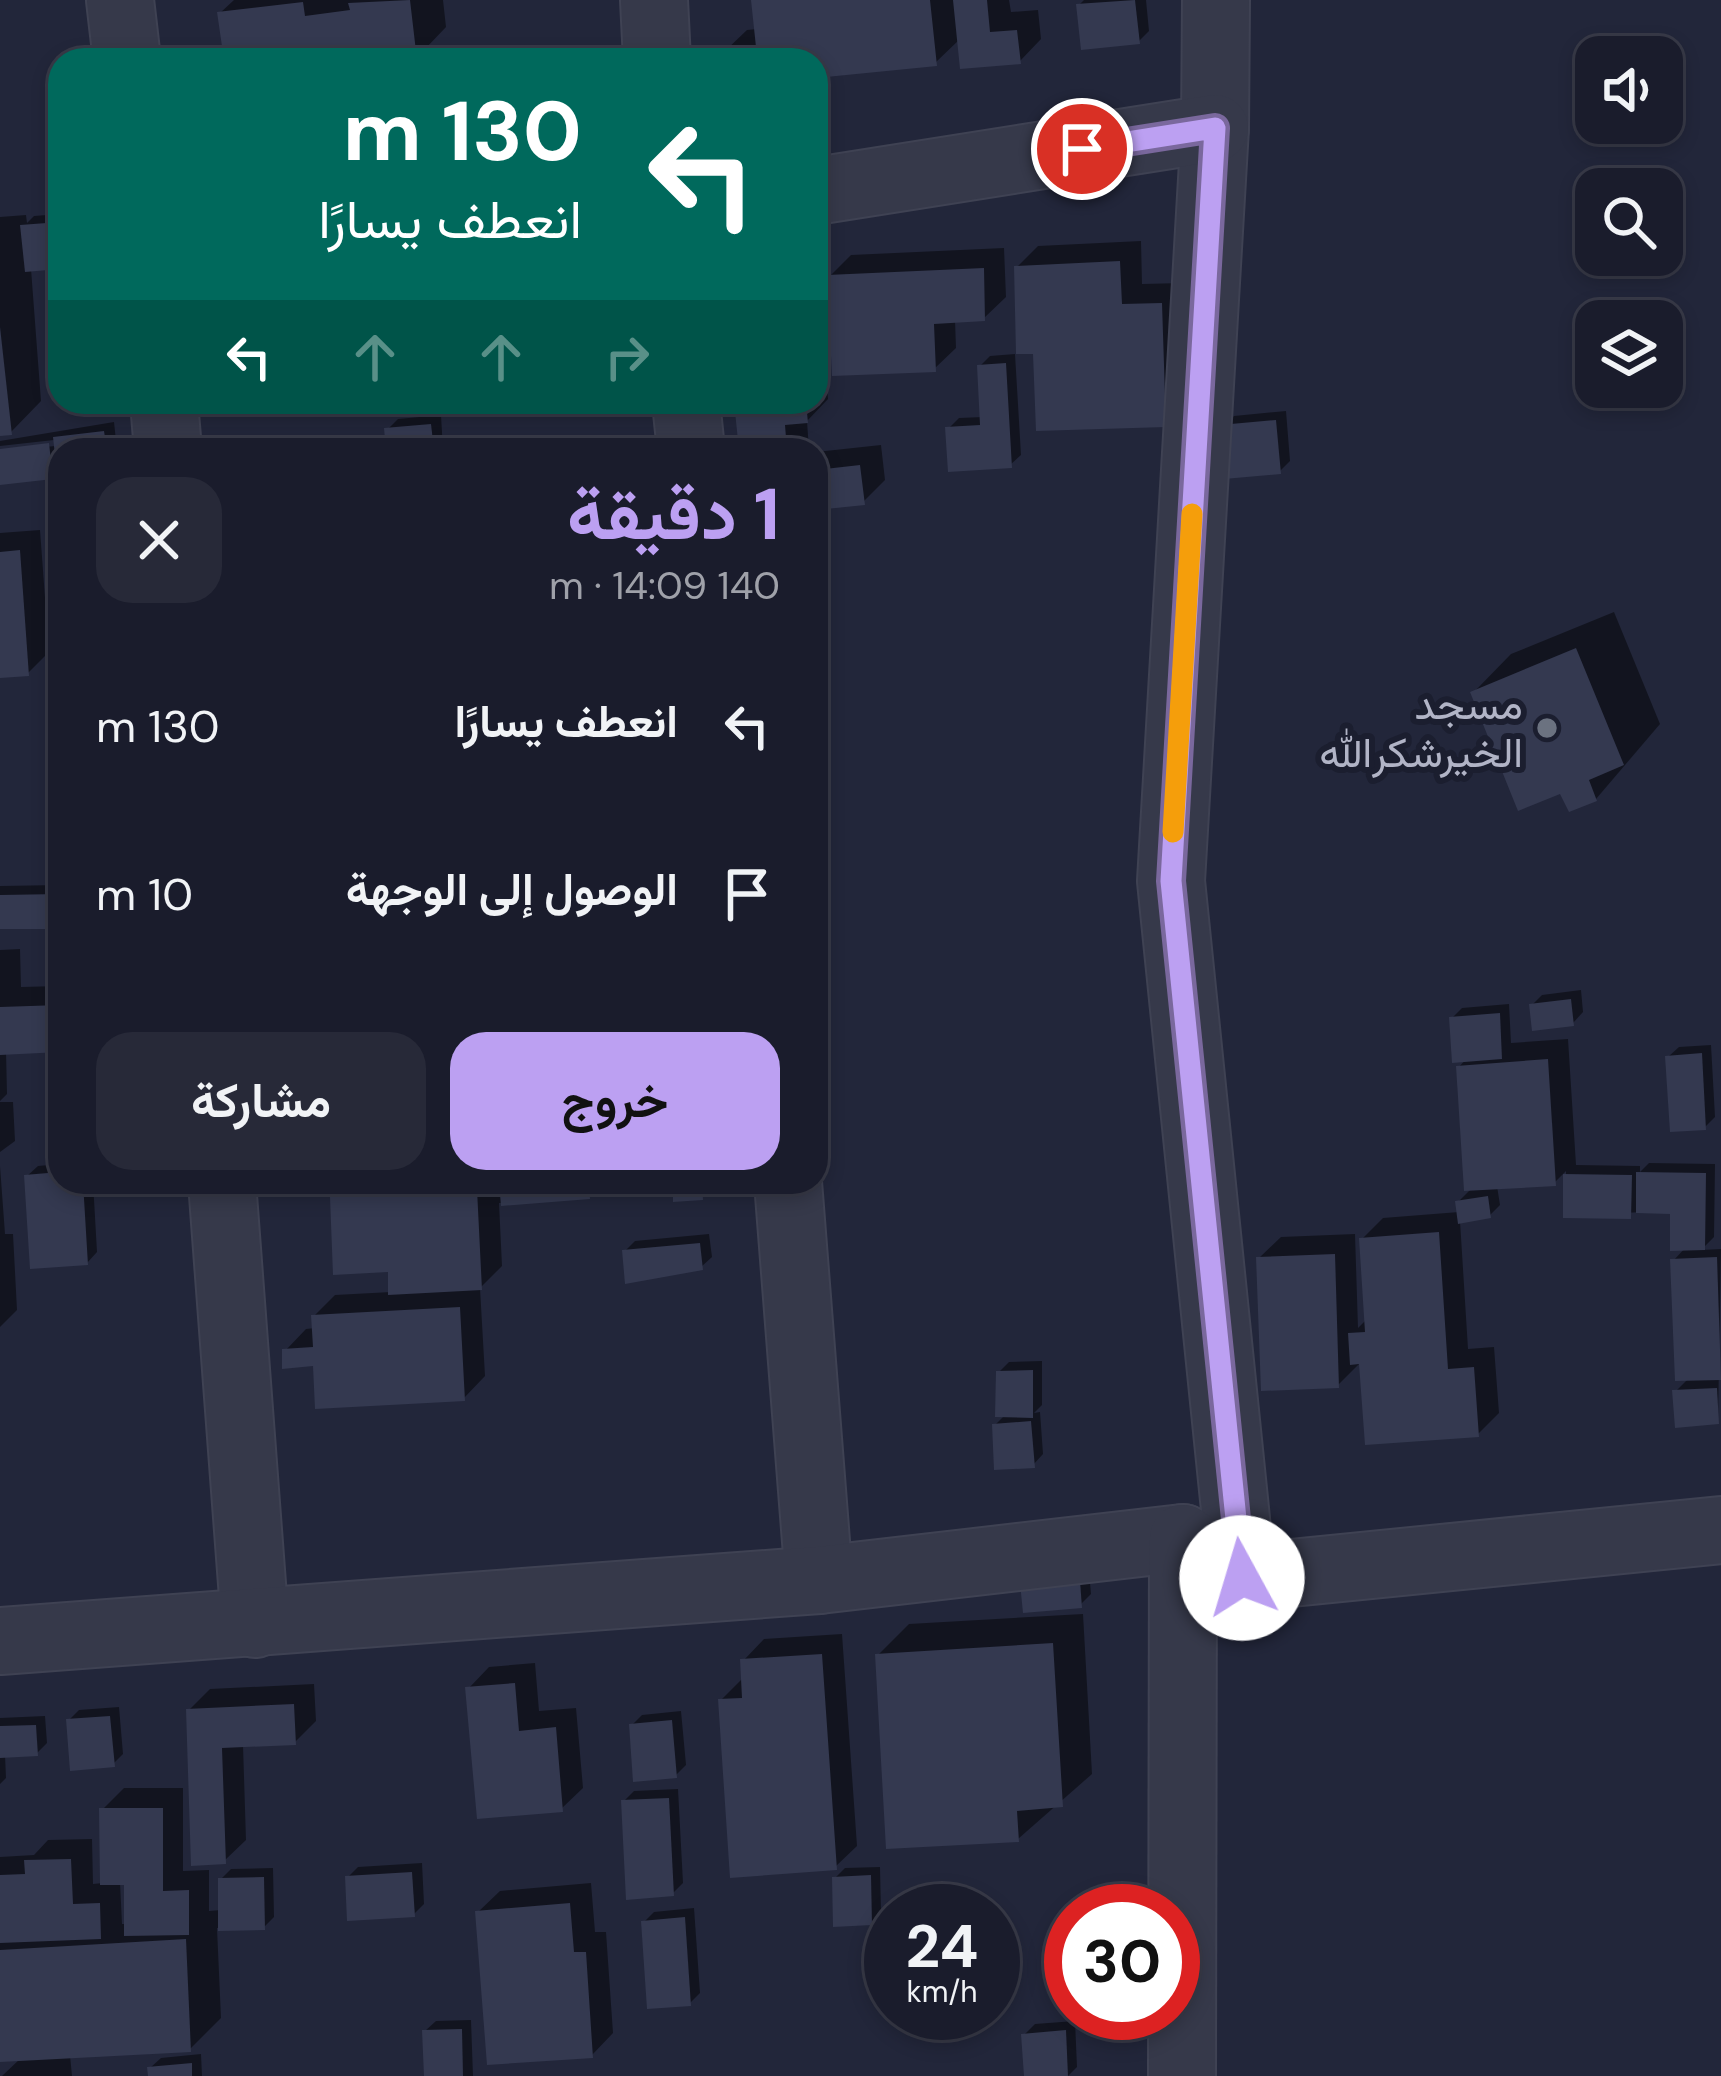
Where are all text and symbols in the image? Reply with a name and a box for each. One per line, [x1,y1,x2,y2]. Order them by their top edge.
map controls [1575,36,1683,408]
button: sound [1575,36,1683,144]
text: 130 m [343,77,582,186]
icon: left [624,96,780,252]
pin [1031,98,1133,200]
icon: arrive [1049,116,1115,182]
button: search [1575,168,1683,276]
text: انعطف يسارًا [318,184,582,255]
button: layers [1575,300,1683,408]
icon: left [216,324,282,390]
icon: ahead [342,324,408,390]
icon: ahead [468,324,534,390]
icon: right [594,324,660,390]
text: 1 دقيقة [567,468,780,561]
button: close [96,477,222,603]
text: 140 m · 14:09 [549,560,780,611]
place label: مسجد الخيرشكرالله [1319,677,1523,780]
text: انعطف يسارًا [454,692,678,751]
icon: left [714,693,780,759]
text: 130 m [96,697,220,756]
marker: مسجد الخيرشكرالله [1534,715,1560,741]
text: الوصول إلى الوجهة [346,860,678,919]
icon: arrive [714,861,780,927]
text: 10 m [96,865,193,924]
button: مشاركة [96,1032,426,1170]
button: خروج [450,1032,780,1170]
position arrow [1179,1515,1305,1641]
speed limit sign: 30 [1044,1884,1200,2040]
text: 24 [905,1907,979,1986]
text: km/h [907,1972,977,2011]

